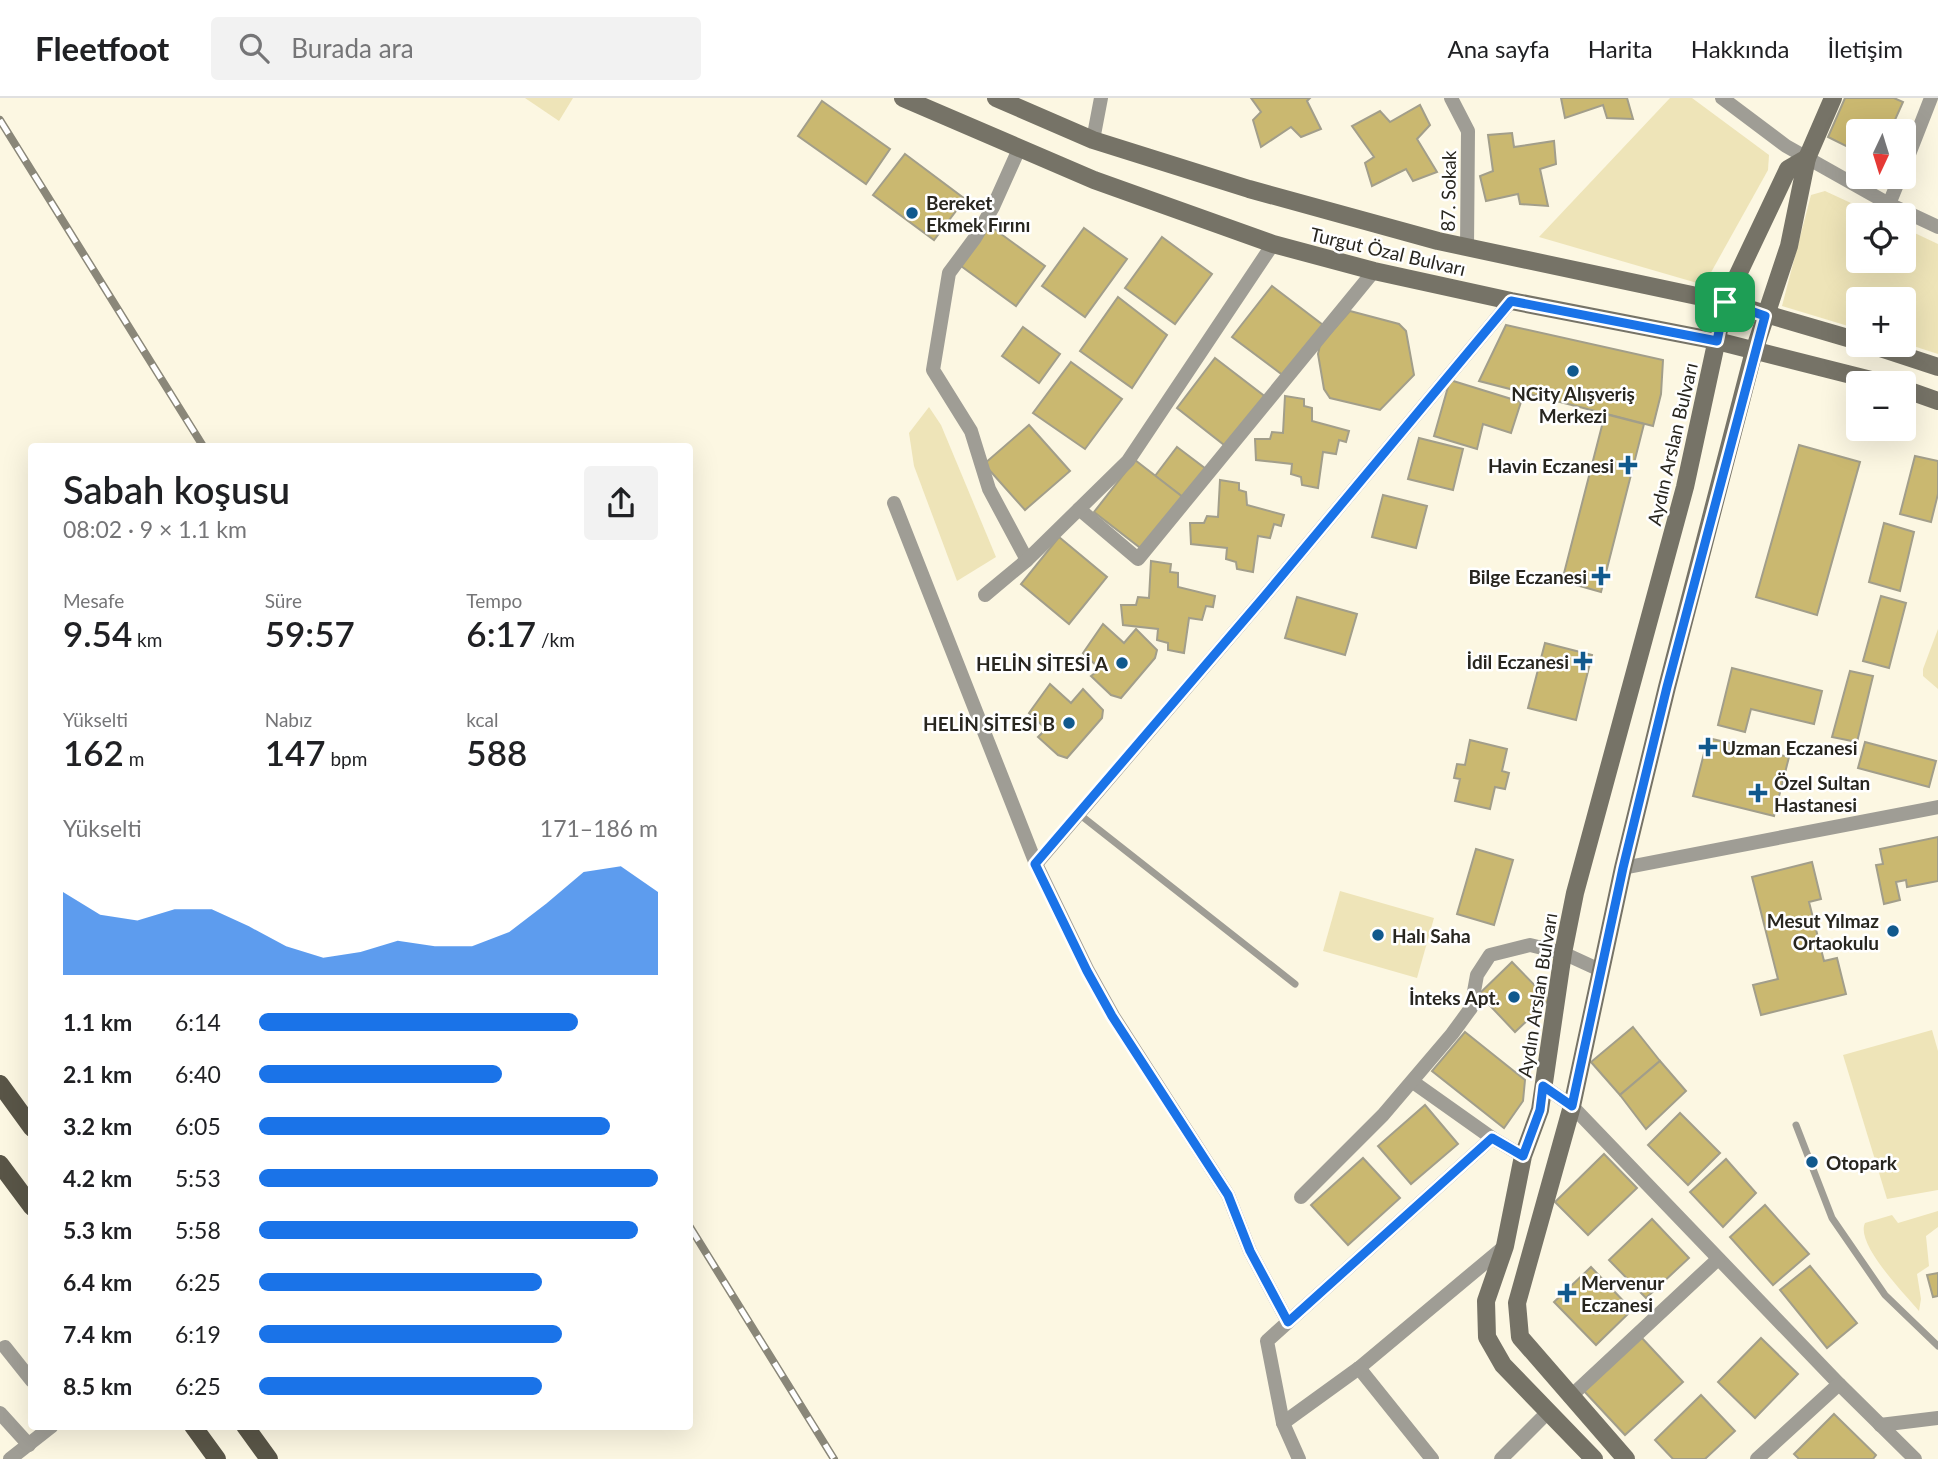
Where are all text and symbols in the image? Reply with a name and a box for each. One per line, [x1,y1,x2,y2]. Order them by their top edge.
search box [211,17,701,80]
text: Fleetfoot [35,28,169,68]
icon: search [235,29,273,67]
text: Burada ara [291,32,414,64]
text: Ana sayfa [1447,34,1550,63]
text: Harita [1588,34,1653,63]
text: Hakkında [1691,34,1790,63]
text: İletişim [1828,34,1903,63]
north arrow [1846,119,1916,189]
map controls [1846,119,1916,441]
street label: 87. Sokak [1436,150,1460,232]
place label: Bereket Ekmek Fırını [926,191,1030,236]
button: locate [1846,203,1916,273]
marker: Bereket Ekmek Fırını [904,205,920,221]
street label: Turgut Özal Bulvarı [1308,222,1468,280]
pin [1695,272,1755,332]
icon: arrive [1706,283,1744,321]
button: + [1846,287,1916,357]
street label: Aydın Arslan Bulvarı [1642,360,1702,528]
marker: NCity Alışveriş Merkezi [1565,363,1581,379]
button: − [1846,371,1916,441]
place label: NCity Alışveriş Merkezi [1511,382,1635,427]
place label: Havin Eczanesi [1488,454,1614,477]
marker: Havin Eczanesi [1620,457,1636,473]
text: Sabah koşusu [63,466,290,512]
button: share [584,466,658,540]
text: 08:02 · 9 × 1.1 km [63,515,247,543]
place label: Bilge Eczanesi [1468,565,1587,588]
marker: Bilge Eczanesi [1593,568,1609,584]
text: Mesafe [63,589,124,612]
text: Süre [265,589,302,612]
text: Tempo [466,589,522,612]
text: 9.54 [63,612,132,654]
text: 59:57 [265,612,355,654]
text: 6:17 [466,612,536,654]
text: km [132,628,162,651]
text: /km [536,628,575,651]
place label: İdil Eczanesi [1467,650,1569,673]
place label: HELİN SİTESİ A [976,652,1109,675]
marker: İdil Eczanesi [1575,653,1591,669]
marker: HELİN SİTESİ A [1114,655,1130,671]
text: Yükselti [63,708,128,731]
text: Nabız [265,708,312,731]
text: kcal [466,708,498,731]
place label: HELİN SİTESİ B [923,712,1055,735]
marker: HELİN SİTESİ B [1061,715,1077,731]
text: 162 [63,731,124,773]
text: 147 [265,731,326,773]
text: 588 [466,731,527,773]
place label: Uzman Eczanesi [1722,736,1858,759]
marker: Uzman Eczanesi [1700,739,1716,755]
text: m [124,747,144,770]
text: bpm [326,747,367,770]
place label: Özel Sultan Hastanesi [1774,771,1870,816]
marker: Özel Sultan Hastanesi [1748,783,1768,803]
text: Yükselti [63,814,142,842]
text: 171–186 m [540,814,658,842]
place label: Mesut Yılmaz Ortaokulu [1767,909,1879,954]
street label: Aydın Arslan Bulvarı [1513,911,1561,1079]
marker: Mesut Yılmaz Ortaokulu [1885,923,1901,939]
place label: Halı Saha [1392,924,1471,947]
marker: Halı Saha [1370,927,1386,943]
place label: İnteks Apt. [1409,986,1500,1009]
marker: İnteks Apt. [1506,989,1522,1005]
text: 1.1 km [63,1008,132,1036]
text: 6:14 [175,1008,221,1036]
text: 2.1 km [63,1060,132,1088]
text: 6:40 [175,1060,221,1088]
text: 3.2 km [63,1112,132,1140]
text: 6:05 [175,1112,221,1140]
place label: Otopark [1826,1151,1898,1174]
marker: Otopark [1804,1154,1820,1170]
text: 4.2 km [63,1164,132,1192]
text: 5:53 [175,1164,221,1192]
text: 5.3 km [63,1216,132,1244]
text: 5:58 [175,1216,221,1244]
text: 6.4 km [63,1268,132,1296]
text: 6:25 [175,1268,221,1296]
place label: Mervenur Eczanesi [1581,1271,1665,1316]
marker: Mervenur Eczanesi [1559,1285,1575,1301]
text: 7.4 km [63,1320,132,1348]
text: 6:19 [175,1320,221,1348]
text: 8.5 km [63,1372,132,1400]
text: 6:25 [175,1372,221,1400]

